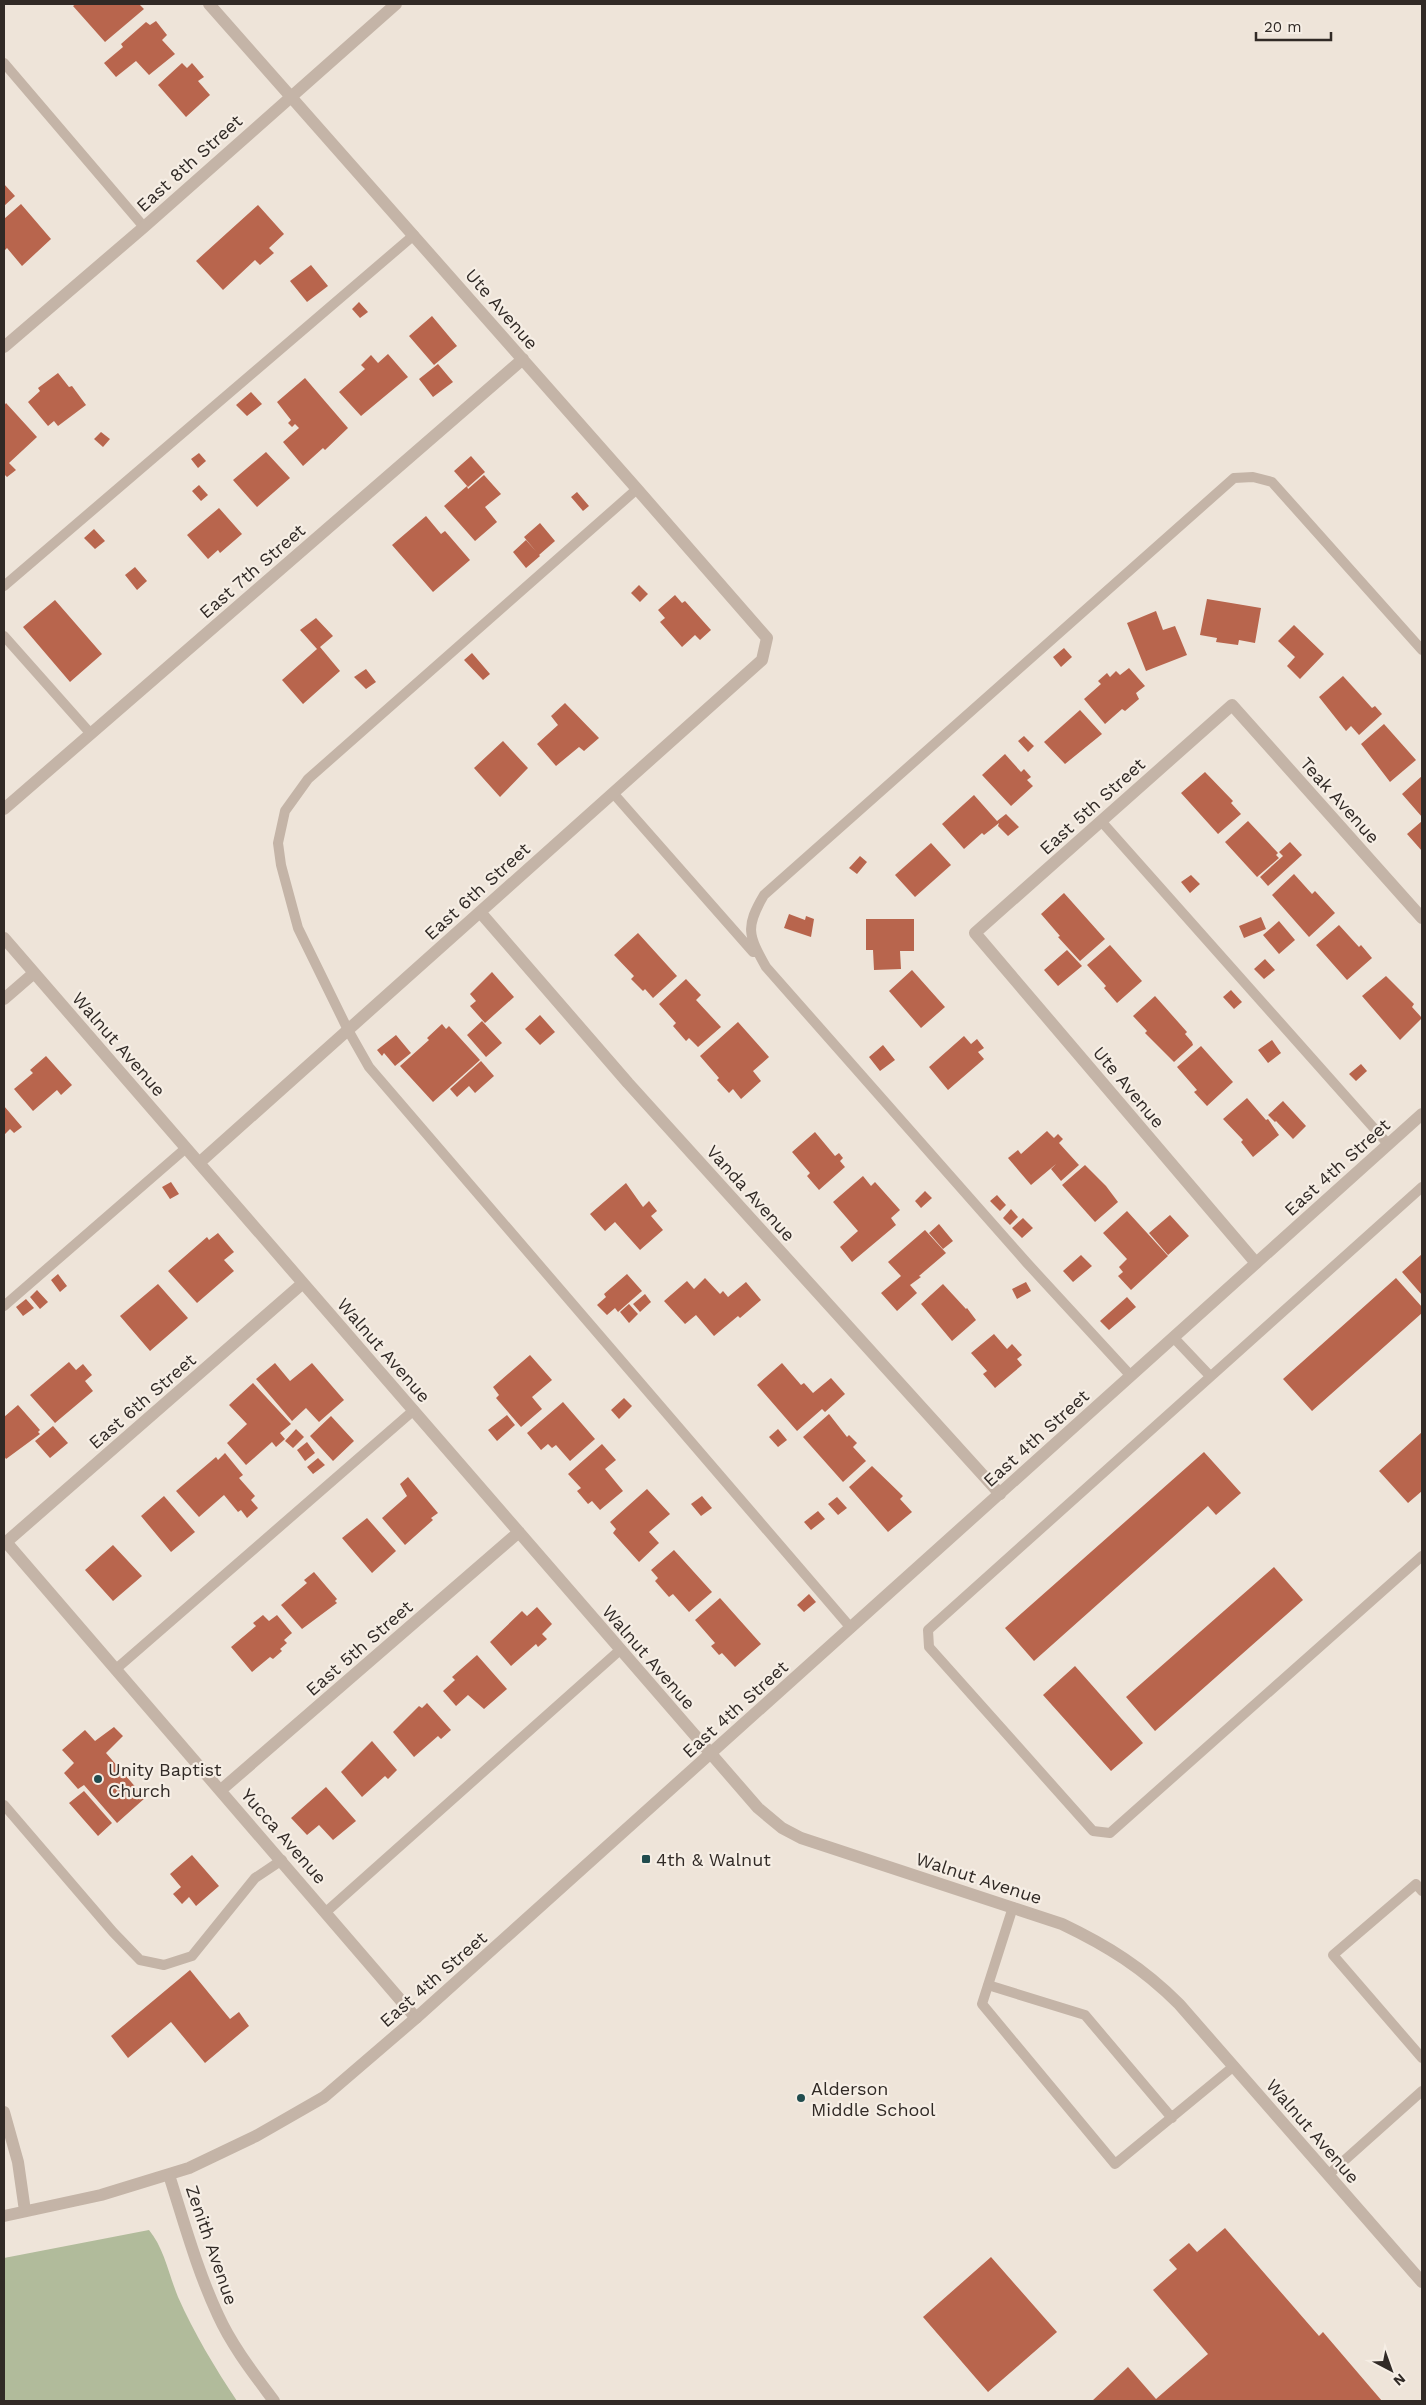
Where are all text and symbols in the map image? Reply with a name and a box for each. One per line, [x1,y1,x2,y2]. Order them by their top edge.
scale bar [1256,10,1331,42]
text: 20 m [1264,18,1302,36]
street label: East 8th Street [132,110,246,216]
street label: Ute Avenue [461,264,543,354]
street label: East 7th Street [195,519,310,623]
street label: East 5th Street [1035,753,1149,859]
street label: Teak Avenue [1296,753,1384,847]
street label: East 6th Street [420,838,534,944]
street label: Walnut Avenue [68,988,170,1100]
street label: Ute Avenue [1089,1042,1169,1132]
street label: East 4th Street [1280,1114,1394,1220]
street label: Vanda Avenue [702,1141,800,1245]
street label: Walnut Avenue [333,1294,435,1406]
street label: East 6th Street [84,1349,200,1453]
street label: East 4th Street [979,1385,1093,1491]
street label: East 5th Street [301,1596,417,1700]
street label: Walnut Avenue [598,1601,700,1713]
street label: East 4th Street [678,1656,792,1762]
place label: Unity Baptist Church [108,1759,222,1801]
marker: Unity Baptist Church [92,1773,104,1785]
street label: Yucca Avenue [237,1784,331,1888]
street label: Walnut Avenue [913,1848,1045,1908]
place label: 4th & Walnut [656,1849,771,1870]
marker: 4th & Walnut [640,1853,652,1865]
street label: East 4th Street [375,1927,491,2031]
street label: Walnut Avenue [1262,2075,1364,2187]
place label: Alderson Middle School [811,2078,936,2120]
marker: Alderson Middle School [795,2092,807,2104]
street label: Zenith Avenue [182,2182,242,2308]
north arrow [1366,2345,1416,2395]
text: N [1390,2370,1409,2389]

